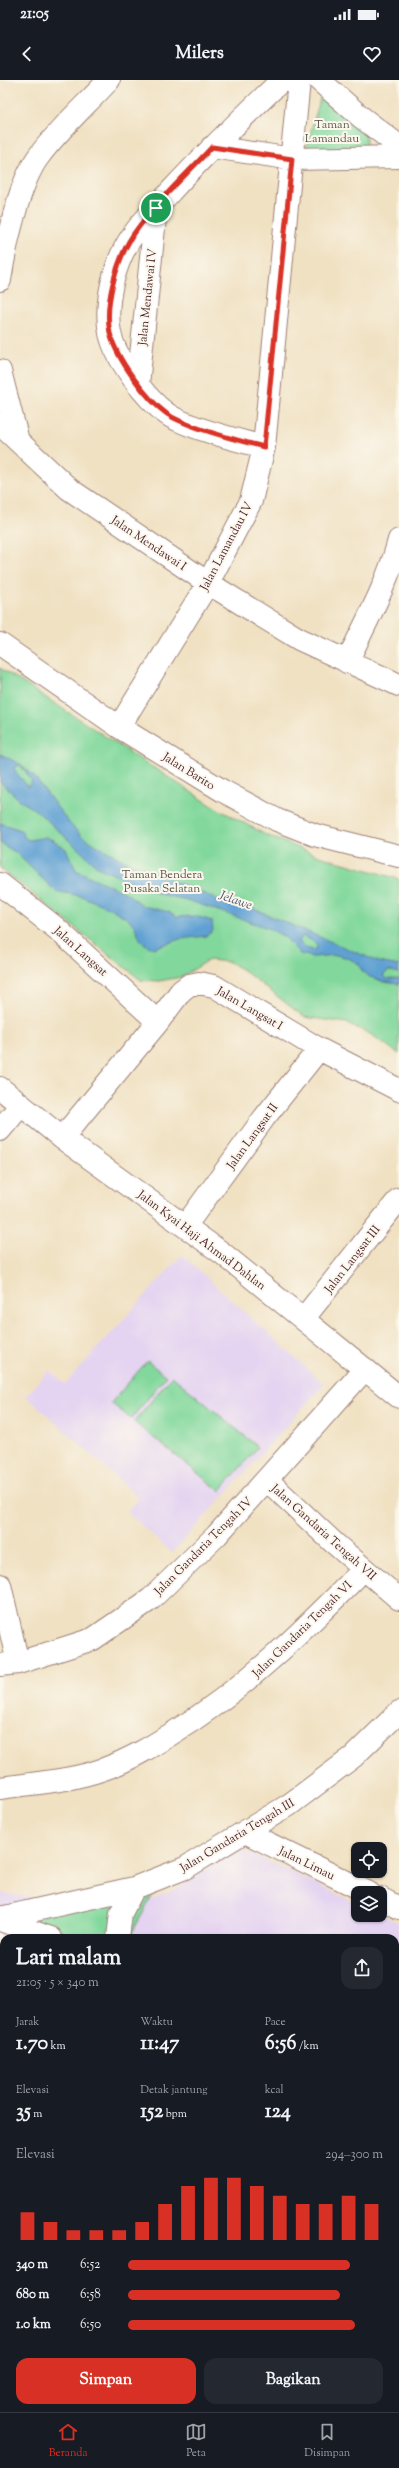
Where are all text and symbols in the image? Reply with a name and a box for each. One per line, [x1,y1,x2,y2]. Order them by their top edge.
text: 21:05 [20,4,49,25]
text: Milers [175,41,224,67]
icon: back [16,43,38,65]
icon: heart [361,43,383,65]
park label: Taman Lamandau [305,116,359,148]
pin [139,191,173,225]
icon: arrive [145,197,167,219]
street label: Jalan Mendawai IV [134,248,162,347]
street label: Jalan Lamandau IV [195,499,258,595]
street label: Jalan Mendawai I [106,511,190,576]
street label: Jalan Barito [158,748,219,795]
park label: Taman Bendera Pusaka Selatan [122,866,203,898]
water label: Jelawe [215,887,254,915]
street label: Jalan Langsat [49,922,111,981]
street label: Jalan Langsat I [212,982,286,1035]
street label: Jalan Langsat II [222,1100,283,1174]
street label: Jalan Kyai Haji Ahmad Dahlan [133,1186,269,1295]
street label: Jalan Langsat III [320,1222,385,1298]
street label: Jalan Gandaria Tengah VII [266,1480,380,1585]
street label: Jalan Gandaria Tengah IV [150,1493,257,1601]
street label: Jalan Gandaria Tengah VI [248,1577,357,1683]
street label: Jalan Gandaria Tengah III [176,1794,298,1878]
street label: Jalan Limau [275,1842,338,1885]
map controls [351,1842,387,1922]
button: locate [351,1842,387,1878]
button: layers [351,1886,387,1922]
text: Lari malam [16,1943,121,1975]
button: share [341,1947,383,1989]
text: 21:05 · 5 × 340 m [16,1974,99,1992]
text: Jarak [16,2014,39,2030]
text: Waktu [140,2014,173,2030]
text: Pace [265,2014,286,2030]
text: 1.70 [16,2030,48,2059]
text: 11:47 [140,2030,179,2059]
text: 6:56 [265,2030,296,2059]
text: km [48,2038,66,2054]
text: /km [296,2038,319,2054]
text: Elevasi [16,2082,49,2098]
text: Detak jantung [140,2082,208,2098]
text: kcal [265,2082,284,2098]
text: 35 [16,2098,31,2127]
text: 152 [140,2098,163,2127]
text: 124 [265,2098,291,2127]
text: m [31,2106,42,2122]
text: bpm [163,2106,187,2122]
text: Elevasi [16,2146,55,2164]
text: 294–300 m [325,2146,383,2164]
text: 340 m [16,2256,48,2274]
text: 6:52 [80,2256,100,2274]
text: 680 m [16,2286,49,2304]
text: 6:58 [80,2286,101,2304]
text: 1.0 km [16,2316,51,2334]
text: 6:50 [80,2316,101,2334]
button: Simpan [16,2358,196,2404]
button: Bagikan [204,2358,383,2404]
tab: Beranda [49,2421,88,2461]
tab: Peta [185,2421,207,2461]
tab: Disimpan [304,2421,350,2461]

